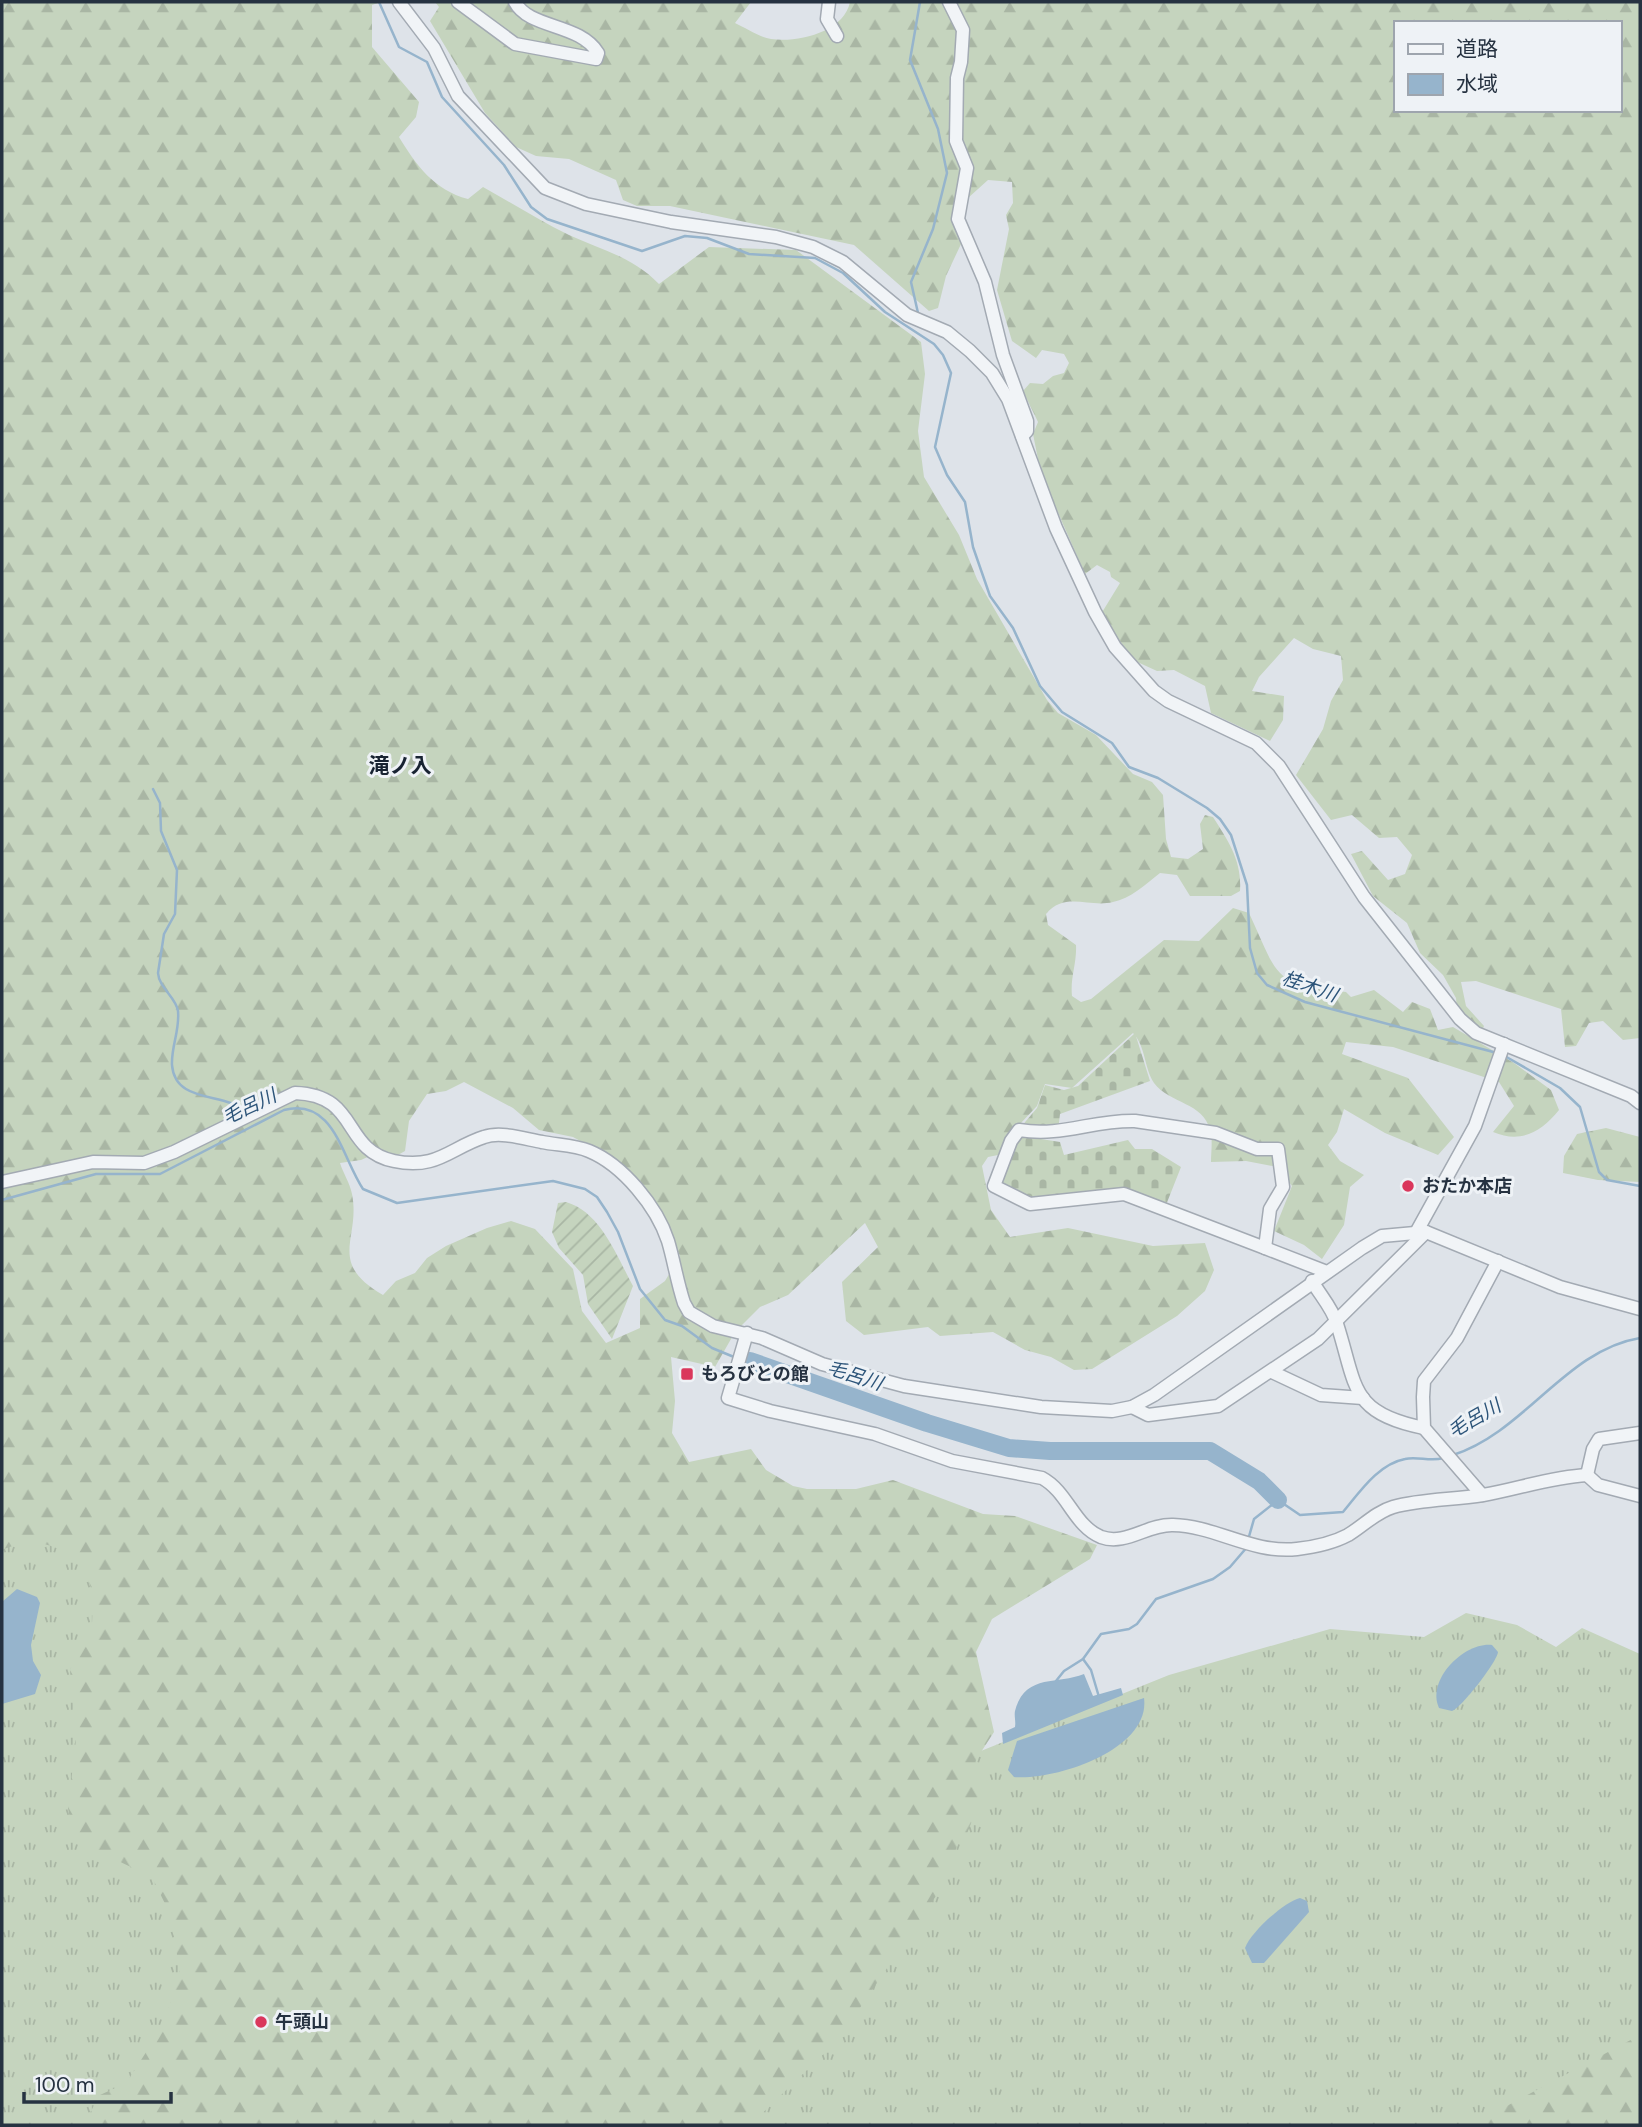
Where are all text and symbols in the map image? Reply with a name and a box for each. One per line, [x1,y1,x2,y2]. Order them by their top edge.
legend [1394,21,1621,112]
text: 道路 [1456,35,1498,63]
text: 水域 [1456,70,1498,98]
district label: 滝ノ入 [369,752,432,780]
water label: 桂木川 [1279,965,1343,1008]
water label: 毛呂川 [218,1082,282,1130]
place label: おたか本店 [1422,1174,1512,1198]
marker: おたか本店 [1400,1178,1416,1194]
water label: 毛呂川 [824,1355,888,1397]
place label: もろびとの館 [701,1362,809,1386]
marker: もろびとの館 [679,1366,695,1382]
water label: 毛呂川 [1443,1392,1507,1444]
place label: 午頭山 [275,2010,329,2034]
marker: 午頭山 [253,2014,269,2030]
scale bar [24,2060,172,2104]
text: 100 m [35,2071,95,2099]

